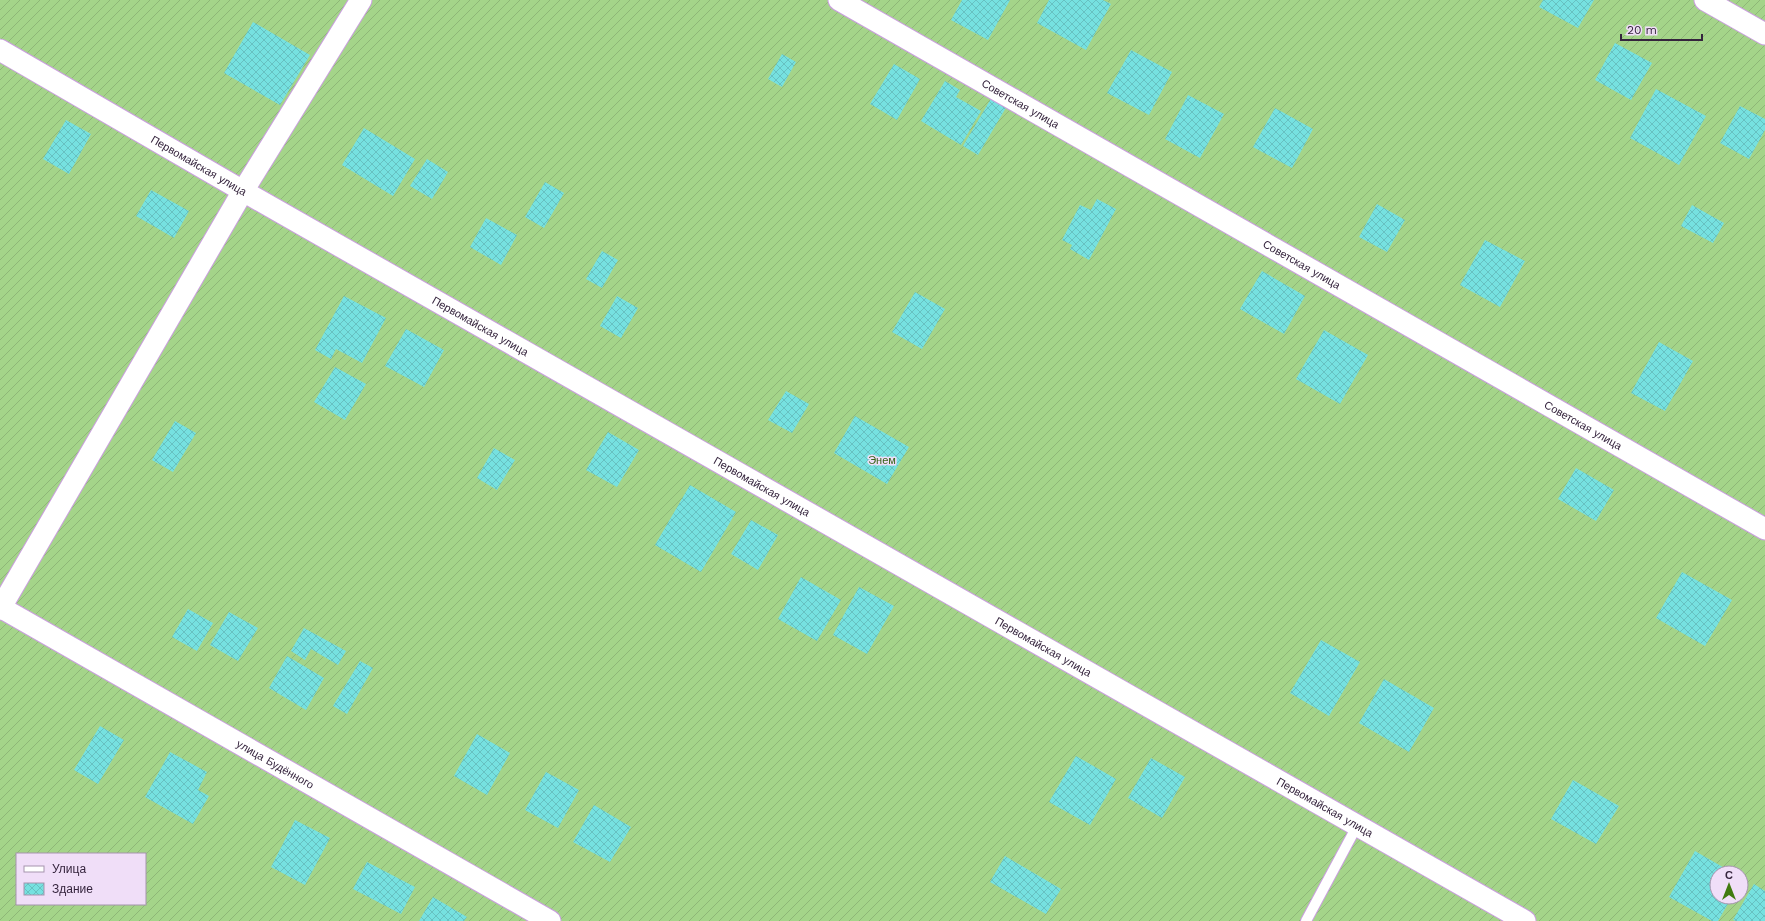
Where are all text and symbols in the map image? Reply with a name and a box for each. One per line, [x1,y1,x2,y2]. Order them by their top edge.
scale bar [1621,16,1702,42]
text: 20 m [1627,23,1657,37]
street label: Советская улица [979,77,1062,132]
street label: Первомайская улица [148,133,250,199]
street label: Советская улица [1260,238,1343,293]
street label: Первомайская улица [430,294,531,359]
street label: Советская улица [1542,398,1625,453]
street label: Первомайская улица [711,454,813,520]
park label: Энем [868,454,896,467]
street label: Первомайская улица [993,615,1094,680]
street label: улица Будённого [234,737,316,792]
street label: Первомайская улица [1274,775,1376,840]
legend [16,853,146,905]
text: Улица [52,862,86,876]
north arrow [1709,865,1749,905]
text: С [1725,869,1733,882]
text: Здание [52,882,93,896]

